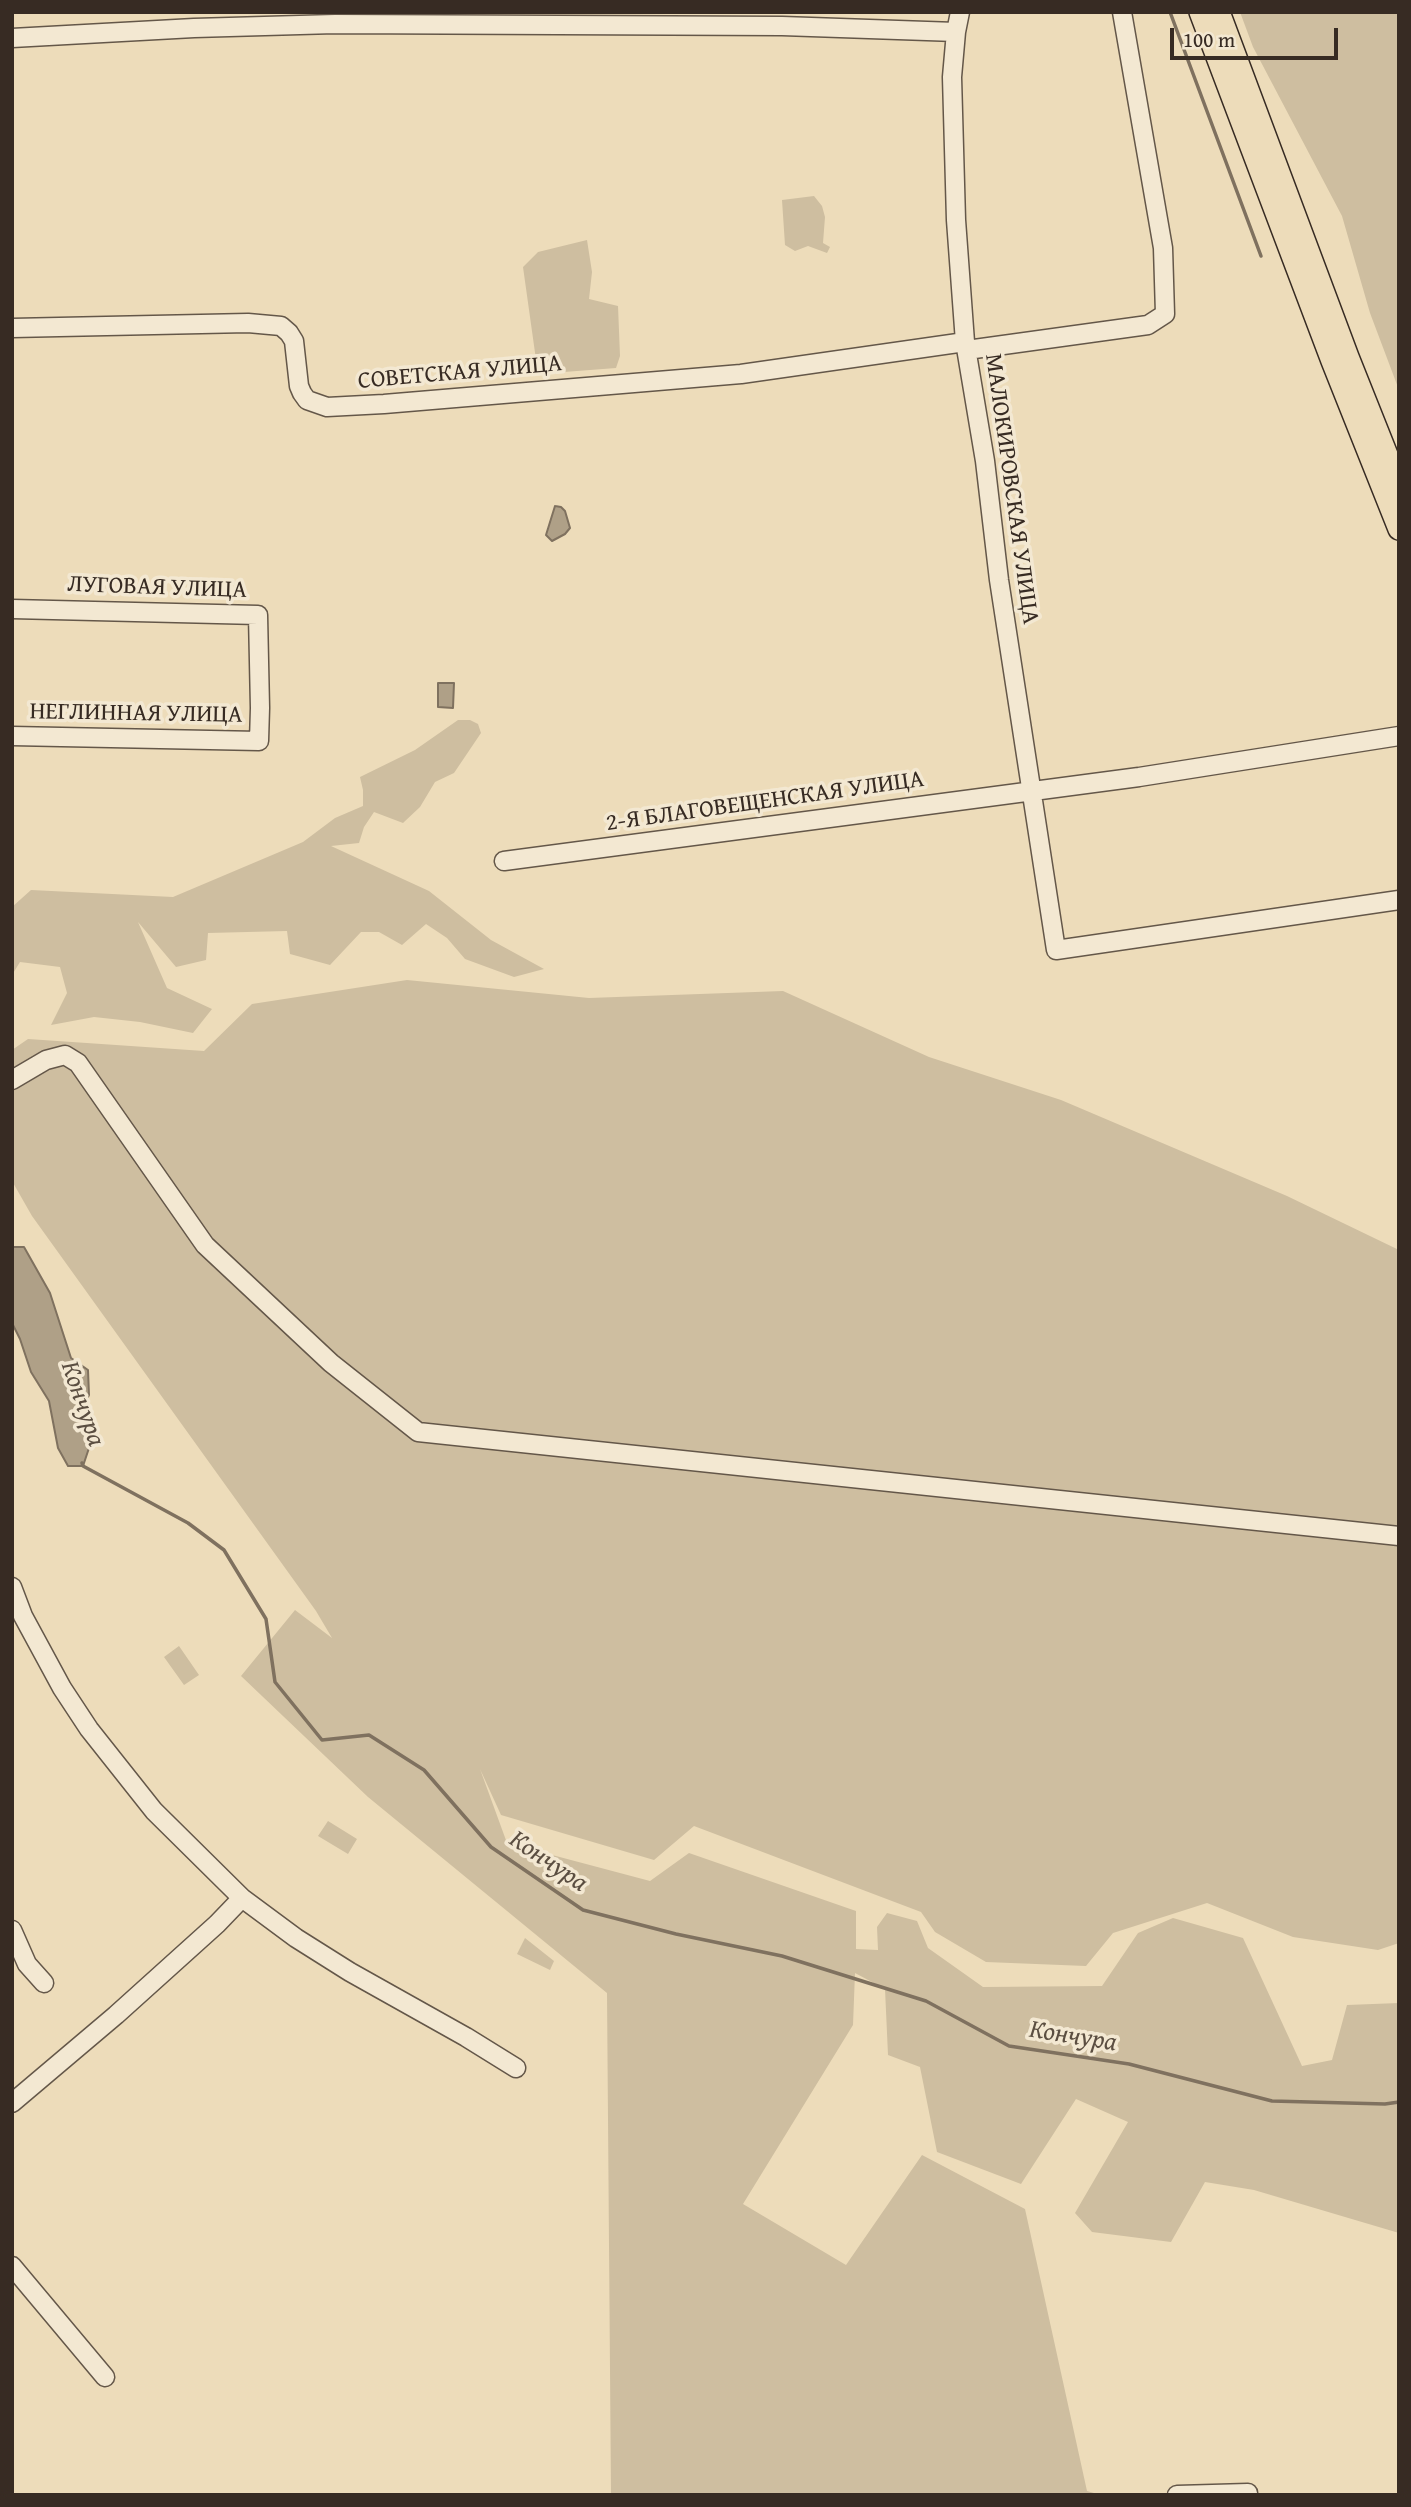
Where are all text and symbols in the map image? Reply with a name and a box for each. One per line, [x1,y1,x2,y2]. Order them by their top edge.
scale bar [1173,14,1341,58]
text: 100 m [1183,24,1235,55]
street label: СОВЕТСКАЯ УЛИЦА [357,350,563,396]
street label: МАЛОКИРОВСКАЯ УЛИЦА [978,352,1044,626]
street label: ЛУГОВАЯ УЛИЦА [67,570,247,606]
street label: НЕГЛИННАЯ УЛИЦА [29,698,243,730]
street label: 2-Я БЛАГОВЕЩЕНСКАЯ УЛИЦА [604,765,926,839]
water label: Кончура [53,1357,111,1451]
water label: Кончура [503,1824,593,1900]
water label: Кончура [1027,2015,1119,2059]

